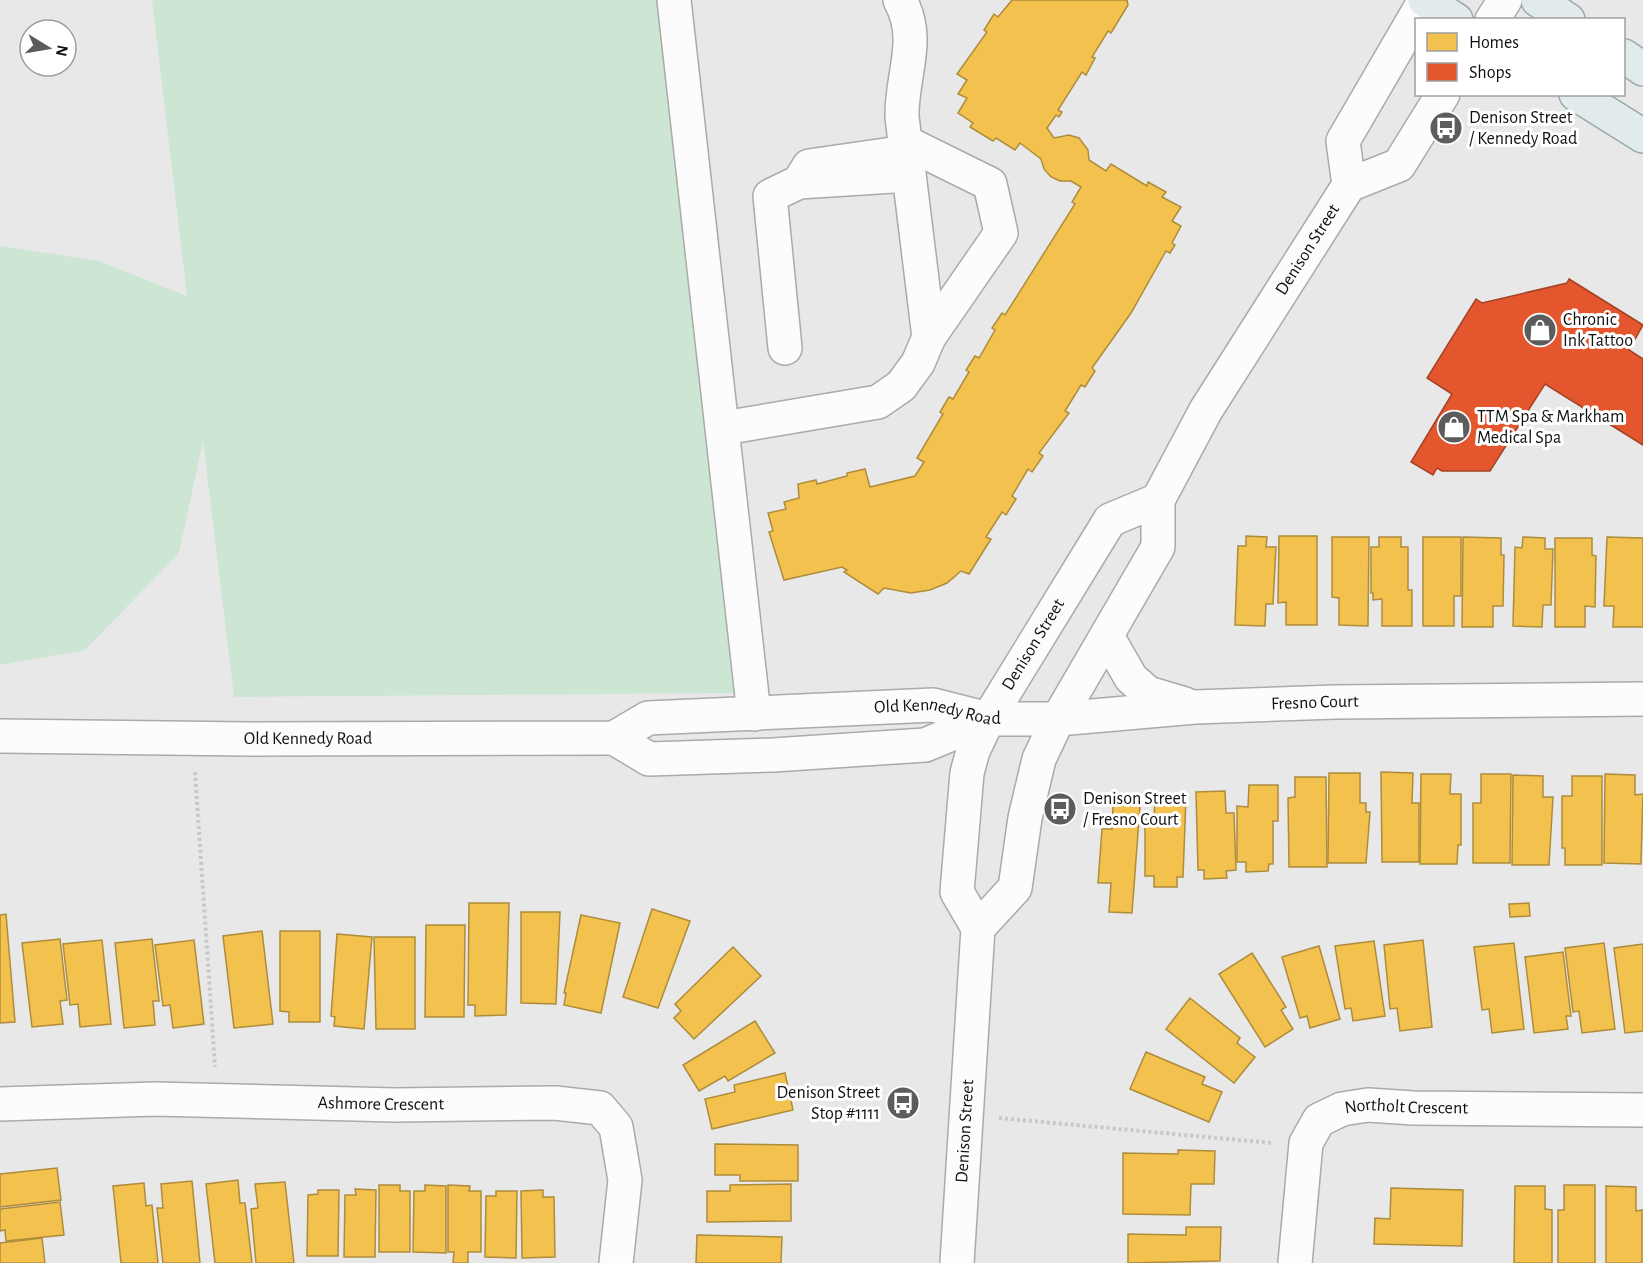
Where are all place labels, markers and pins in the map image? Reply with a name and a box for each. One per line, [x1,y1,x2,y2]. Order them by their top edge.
place label: Denison Street / Kennedy Road [1469,109,1577,148]
bus stop icon: Denison Street / Kennedy Road [1428,110,1464,146]
place label: Chronic Ink Tattoo [1563,311,1633,350]
shop icon: Chronic Ink Tattoo [1522,312,1558,348]
place label: TTM Spa & Markham Medical Spa [1477,408,1624,447]
shop icon: TTM Spa & Markham Medical Spa [1436,409,1472,445]
place label: Denison Street / Fresno Court [1083,790,1187,829]
bus stop icon: Denison Street / Fresno Court [1042,791,1078,827]
place label: Denison Street Stop #1111 [776,1084,880,1123]
bus stop icon: Denison Street Stop #1111 [885,1085,921,1121]

